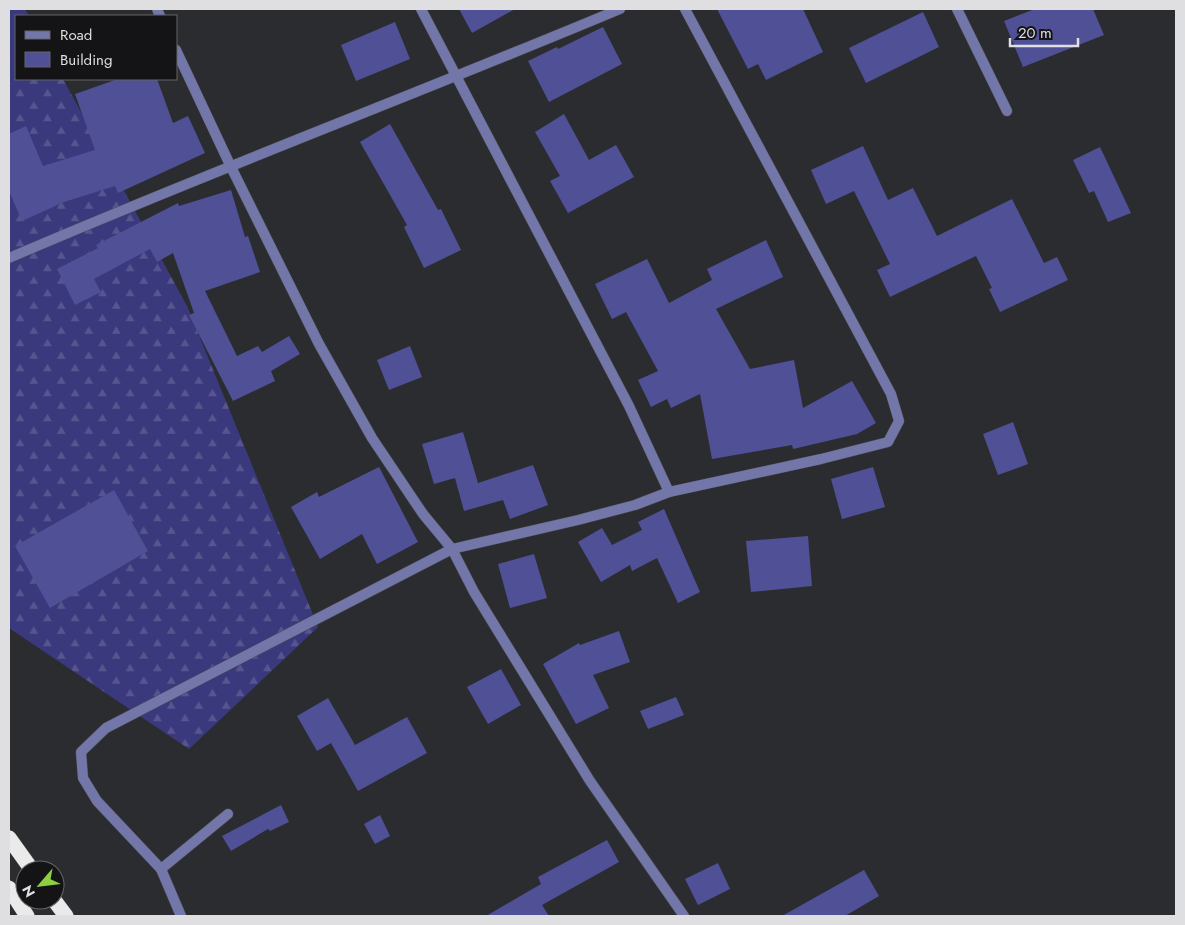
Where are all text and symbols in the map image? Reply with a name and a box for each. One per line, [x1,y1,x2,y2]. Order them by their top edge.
legend [15,15,178,80]
scale bar [1010,15,1078,47]
text: 20 m [1018,22,1052,44]
text: Road [60,24,92,46]
text: Building [60,49,112,71]
north arrow [15,860,65,910]
text: N [17,881,40,901]

